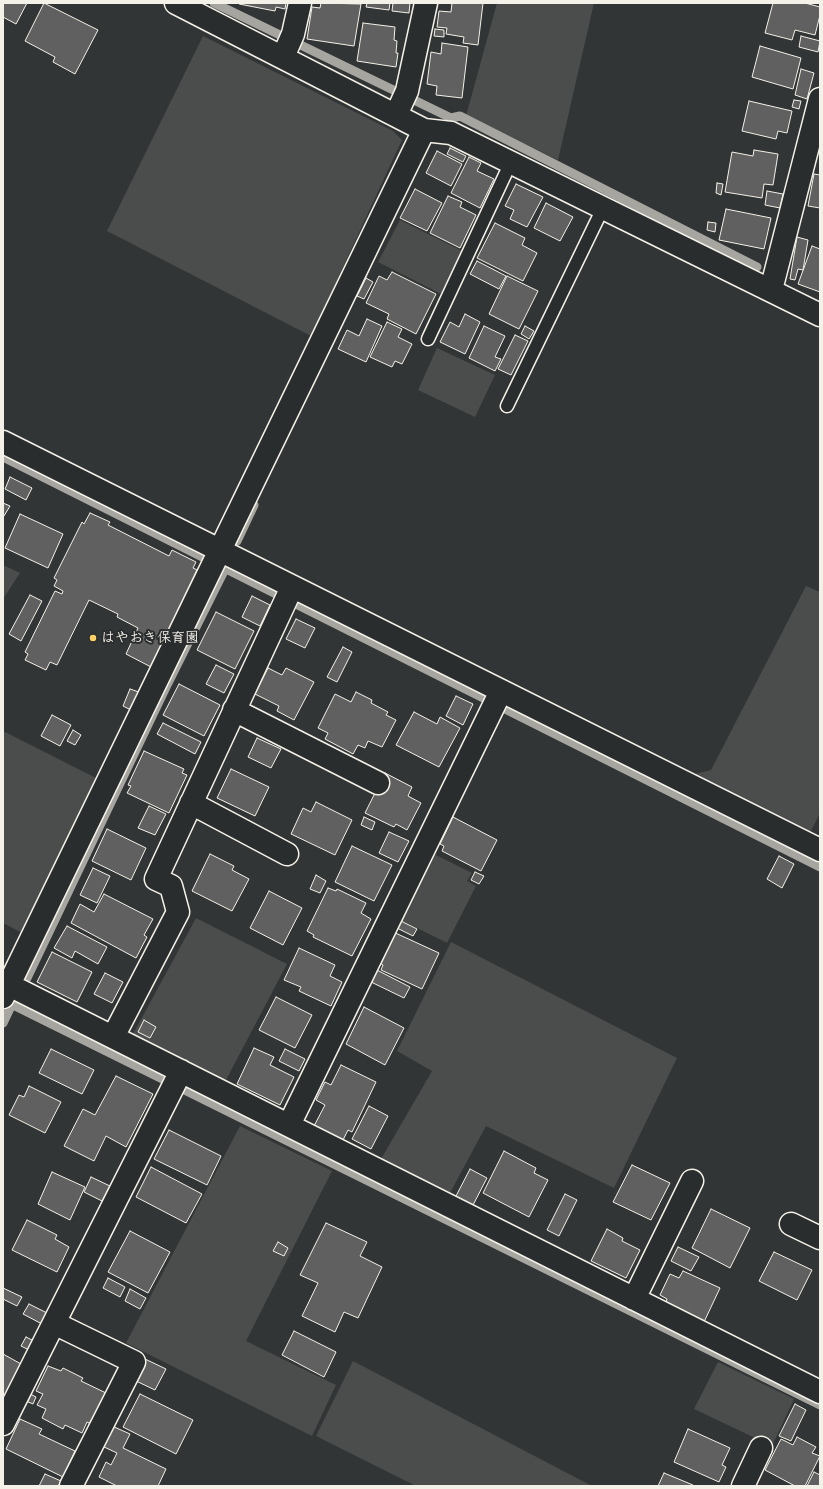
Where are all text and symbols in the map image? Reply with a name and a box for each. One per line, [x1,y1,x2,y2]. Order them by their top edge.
place label: はやおき保育園 [101,630,199,646]
marker: はやおき保育園 [88,633,98,643]

